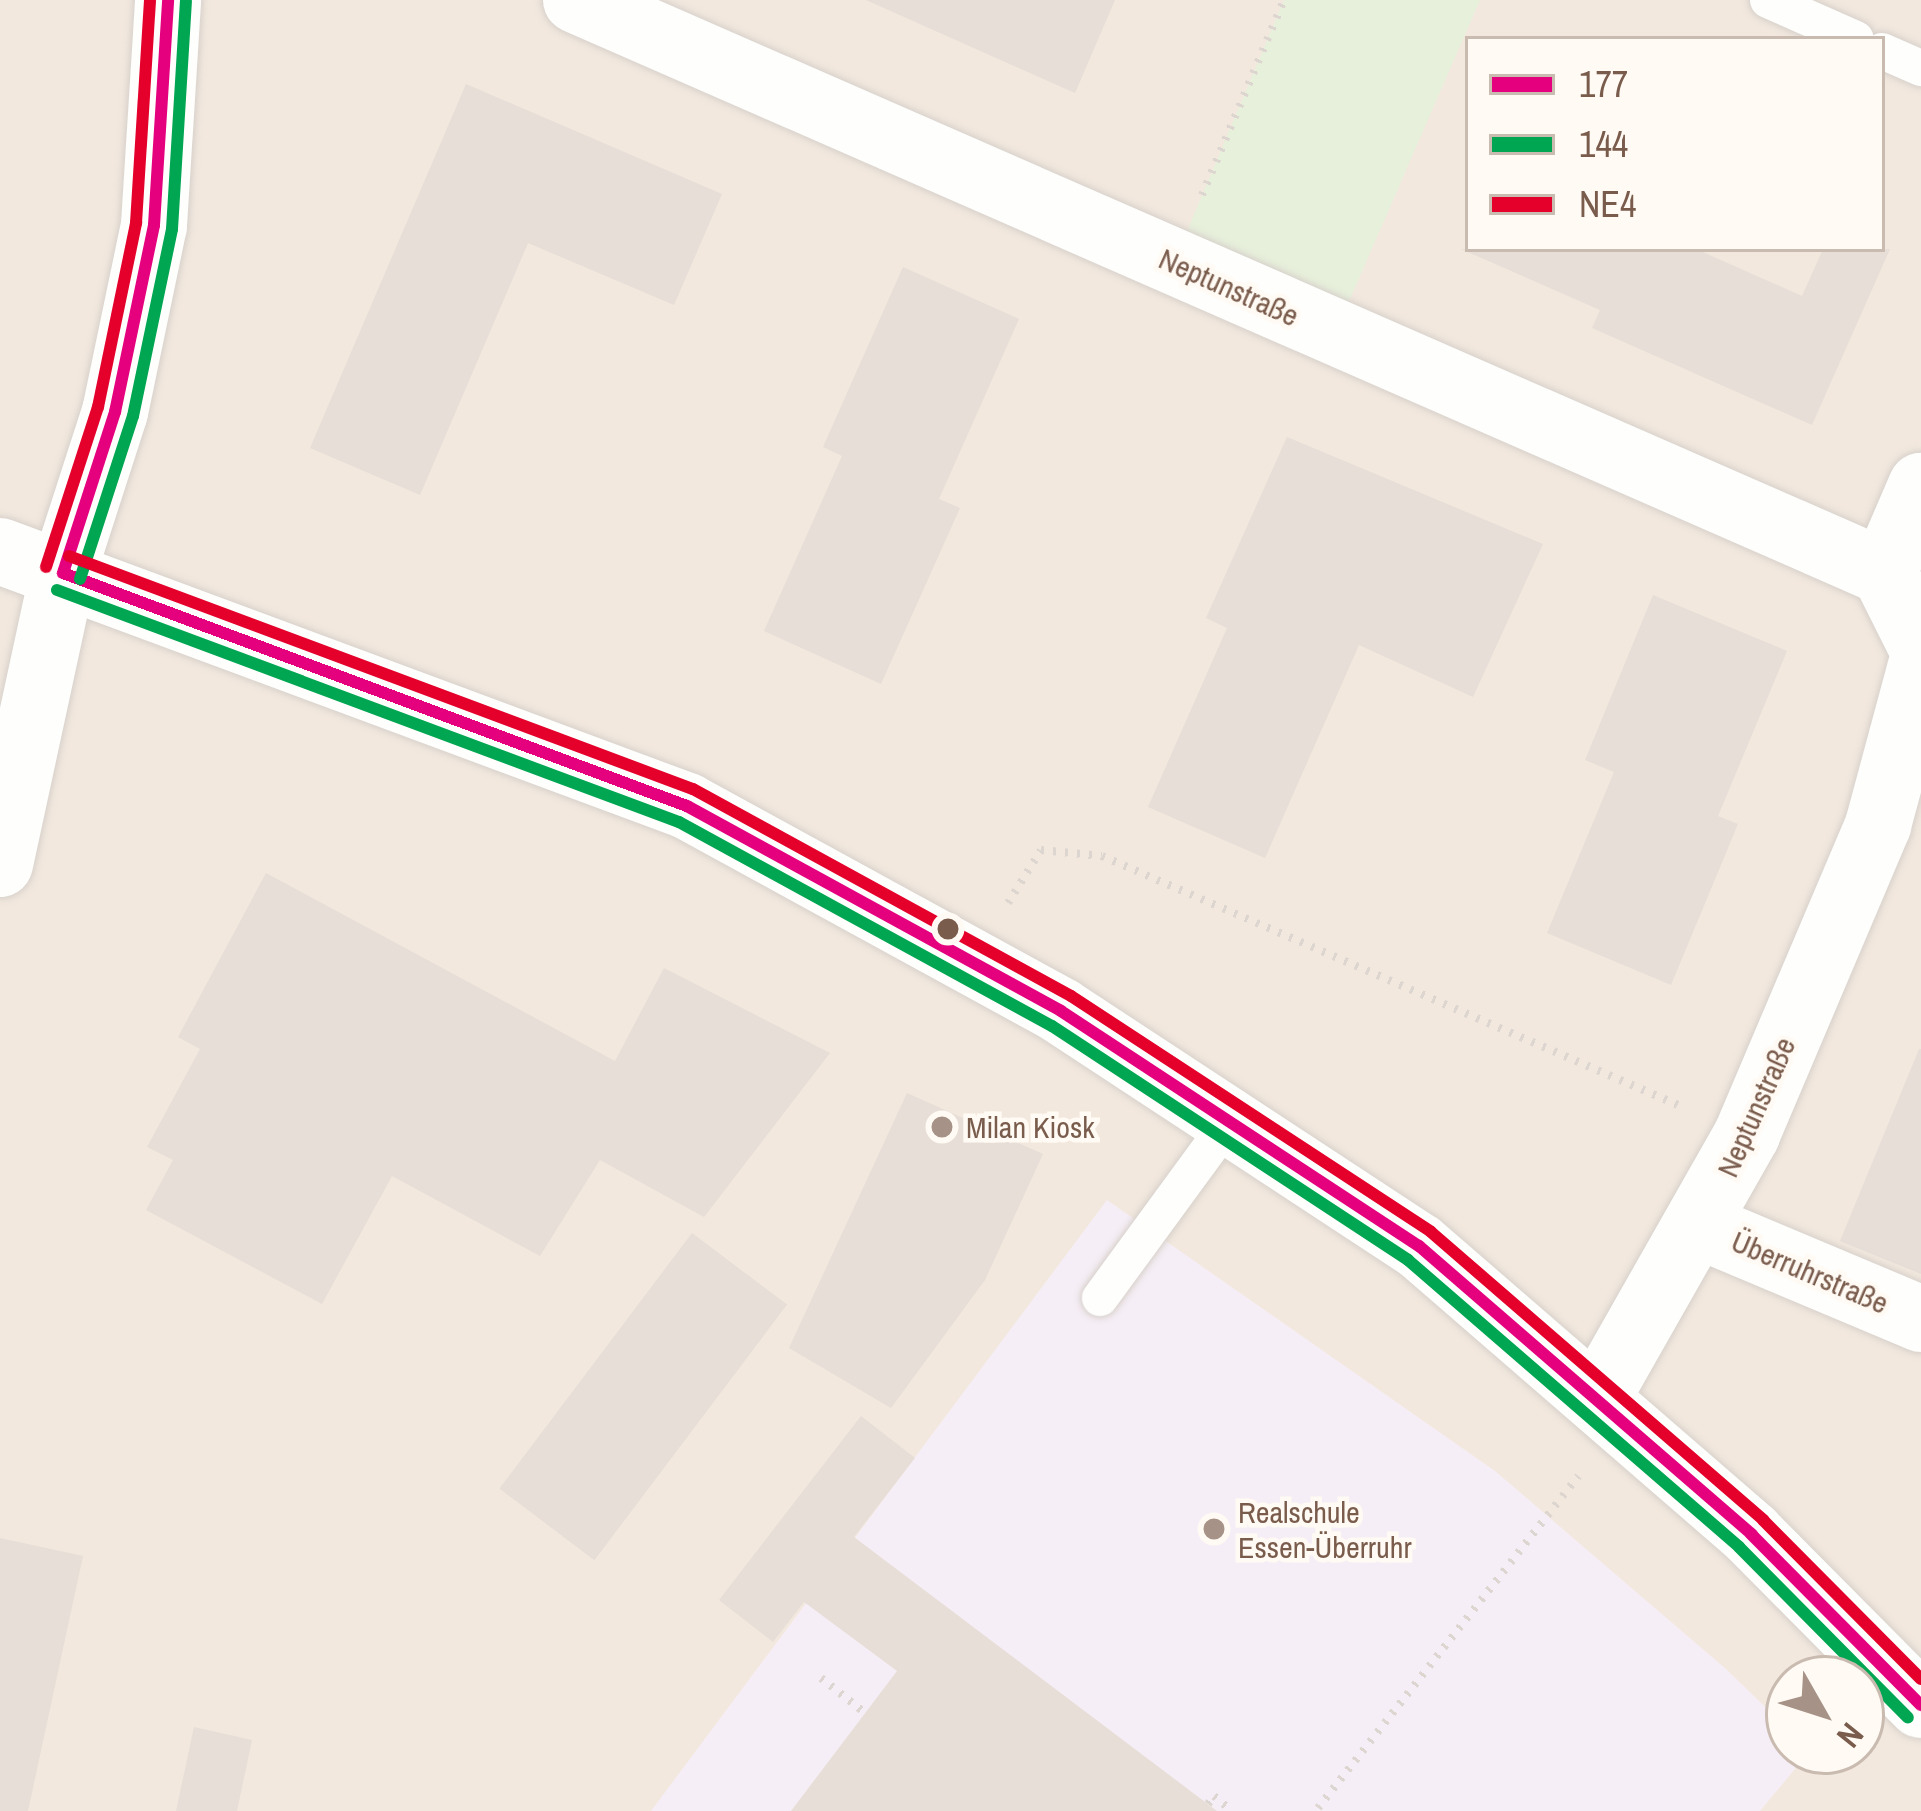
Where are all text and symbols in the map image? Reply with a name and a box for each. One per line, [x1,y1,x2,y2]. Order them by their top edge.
legend [1465,36,1885,252]
text: 177 [1579,60,1628,108]
text: 144 [1579,120,1628,168]
text: NE4 [1579,180,1636,228]
street label: Neptunstraße [1154,240,1304,334]
unlabelled marker [937,918,959,940]
street label: Neptunstraße [1709,1032,1803,1182]
place label: Milan Kiosk [966,1109,1095,1145]
marker: Milan Kiosk [929,1114,955,1140]
street label: Überruhrstraße [1726,1223,1894,1321]
place label: Realschule Essen-Überruhr [1238,1494,1412,1564]
marker: Realschule Essen-Überruhr [1201,1516,1227,1542]
north arrow [1765,1655,1885,1775]
text: N [1827,1714,1874,1757]

